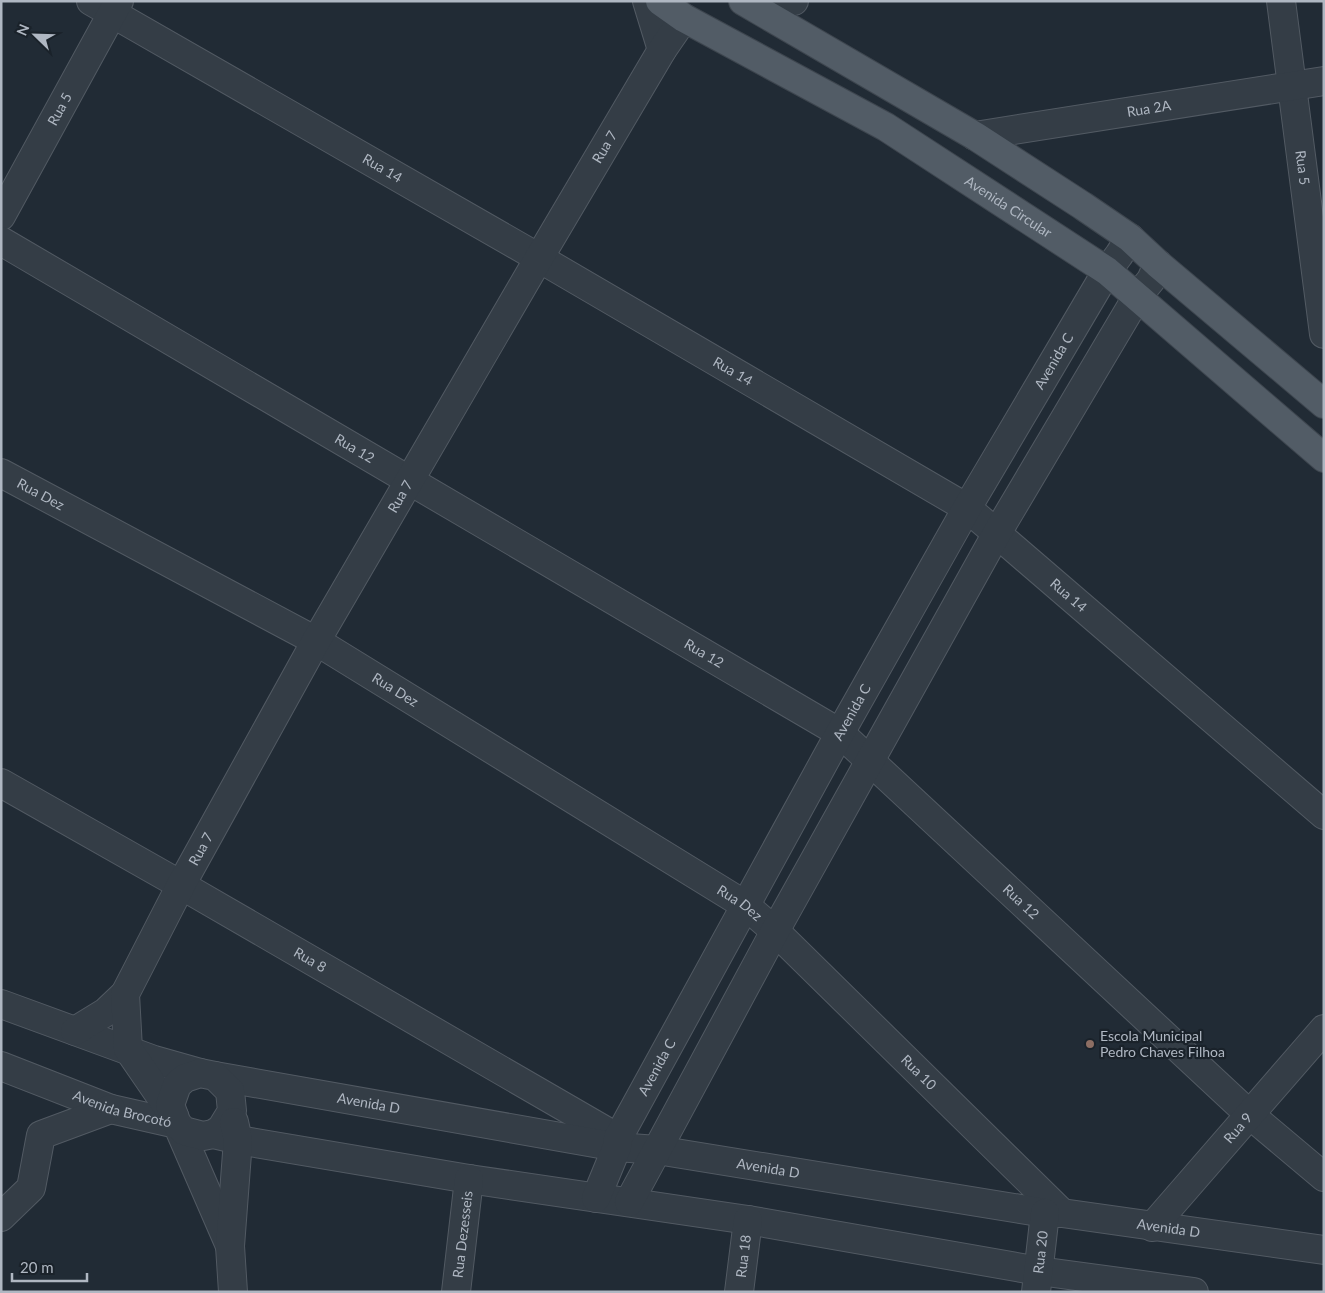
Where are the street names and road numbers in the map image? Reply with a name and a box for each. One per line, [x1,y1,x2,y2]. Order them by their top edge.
street label: Rua 5 [43,89,75,128]
street label: Rua 2A [1125,96,1173,120]
street label: Rua 7 [588,127,620,166]
street label: Rua 5 [1292,149,1314,186]
street label: Rua 14 [360,150,406,186]
street label: Avenida Circular [962,172,1055,241]
street label: Avenida C [1030,329,1077,392]
street label: Rua 14 [710,353,756,389]
street label: Rua 12 [332,430,378,466]
street label: Rua Dez [14,474,68,513]
street label: Rua 7 [384,477,416,516]
street label: Rua 14 [1047,574,1091,615]
street label: Rua 12 [681,635,727,671]
street label: Rua Dez [369,669,422,710]
street label: Avenida C [829,680,874,743]
street label: Rua 7 [185,829,216,868]
street label: Rua 12 [1000,880,1043,922]
street label: Rua Dez [714,881,766,924]
street label: Rua 8 [291,943,330,975]
street label: Avenida C [634,1035,679,1098]
street label: Rua 10 [898,1051,940,1093]
street label: Avenida Brocotó [71,1086,173,1131]
street label: Avenida D [336,1089,402,1117]
street label: Rua 9 [1220,1109,1255,1147]
street label: Avenida D [736,1154,801,1181]
street label: Rua Dezesseis [449,1190,476,1279]
street label: Avenida D [1136,1215,1201,1240]
street label: Rua 20 [1029,1230,1051,1275]
street label: Rua 18 [732,1234,754,1279]

